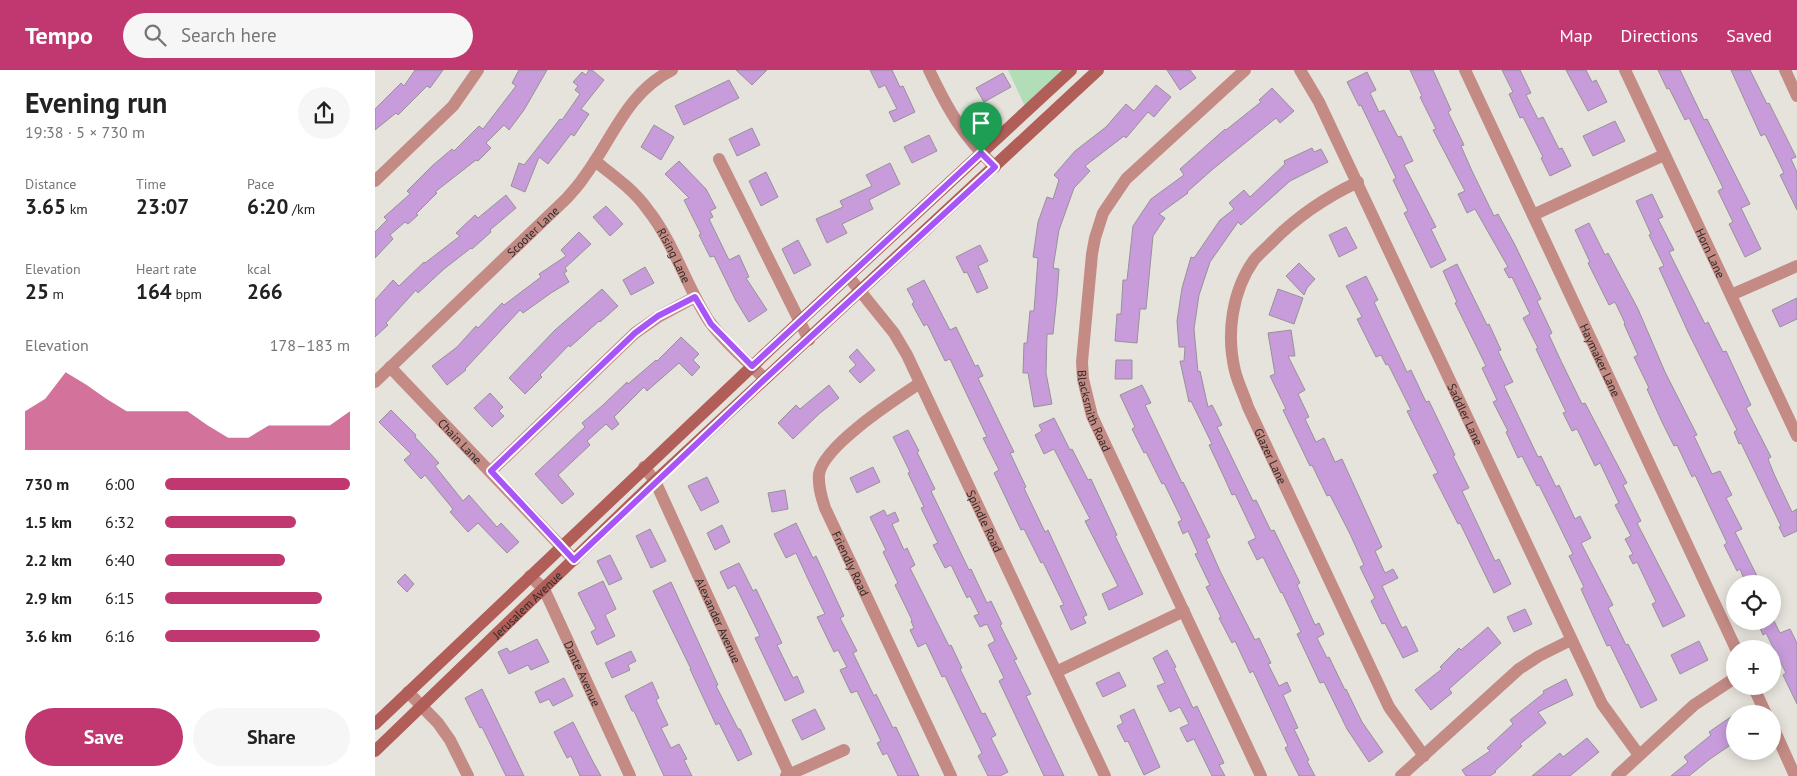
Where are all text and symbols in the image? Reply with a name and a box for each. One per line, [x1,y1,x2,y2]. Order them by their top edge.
search box [123,13,473,58]
text: Tempo [25,20,93,51]
icon: search [141,21,169,49]
text: Search here [181,23,277,47]
text: Map [1560,24,1592,47]
text: Directions [1620,24,1698,47]
text: Saved [1726,24,1772,47]
text: Evening run [25,84,167,121]
button: share [298,87,350,139]
pin [960,102,1002,153]
icon: arrive [967,109,995,137]
text: 19:38 · 5 × 730 m [25,122,145,142]
text: Distance [25,175,76,193]
text: Time [136,175,166,193]
text: Pace [247,175,274,193]
text: 3.65 [25,193,66,220]
text: 23:07 [136,193,189,220]
text: 6:20 [247,193,288,220]
text: km [66,200,88,218]
text: /km [288,200,315,218]
street label: Scooter Lane [503,203,562,260]
street label: Rising Lane [654,225,695,285]
street label: Horn Lane [1693,226,1729,280]
text: Elevation [25,260,81,278]
text: Heart rate [136,260,197,278]
text: kcal [247,260,271,278]
text: 25 [25,278,49,305]
text: 164 [136,278,172,305]
text: 266 [247,278,283,305]
text: m [49,285,64,303]
text: bpm [172,285,202,303]
street label: Haymaker Lane [1577,321,1624,399]
text: Elevation [25,335,89,355]
text: 178–183 m [270,335,350,355]
street label: Blacksmith Road [1075,370,1115,454]
street label: Saddler Lane [1445,381,1487,447]
street label: Chain Lane [435,415,485,467]
street label: Glazer Lane [1251,425,1290,486]
text: 730 m [25,474,69,494]
text: 6:00 [105,474,135,494]
street label: Spindle Road [964,487,1006,554]
text: 1.5 km [25,512,72,532]
text: 6:32 [105,512,135,532]
street label: Friendly Road [829,528,873,598]
text: 2.2 km [25,550,72,570]
text: 6:40 [105,550,135,570]
street label: Jerusalem Avenue [488,568,565,642]
street label: Alexander Avenue [693,575,745,665]
map controls [1726,575,1781,760]
button: locate [1726,575,1781,630]
text: 2.9 km [25,588,72,608]
text: 6:15 [105,588,135,608]
text: 3.6 km [25,626,72,646]
text: 6:16 [105,626,135,646]
street label: Dante Avenue [561,638,604,709]
button: + [1726,640,1781,695]
button: − [1726,705,1781,760]
button: Save [25,708,183,766]
button: Share [193,708,350,766]

